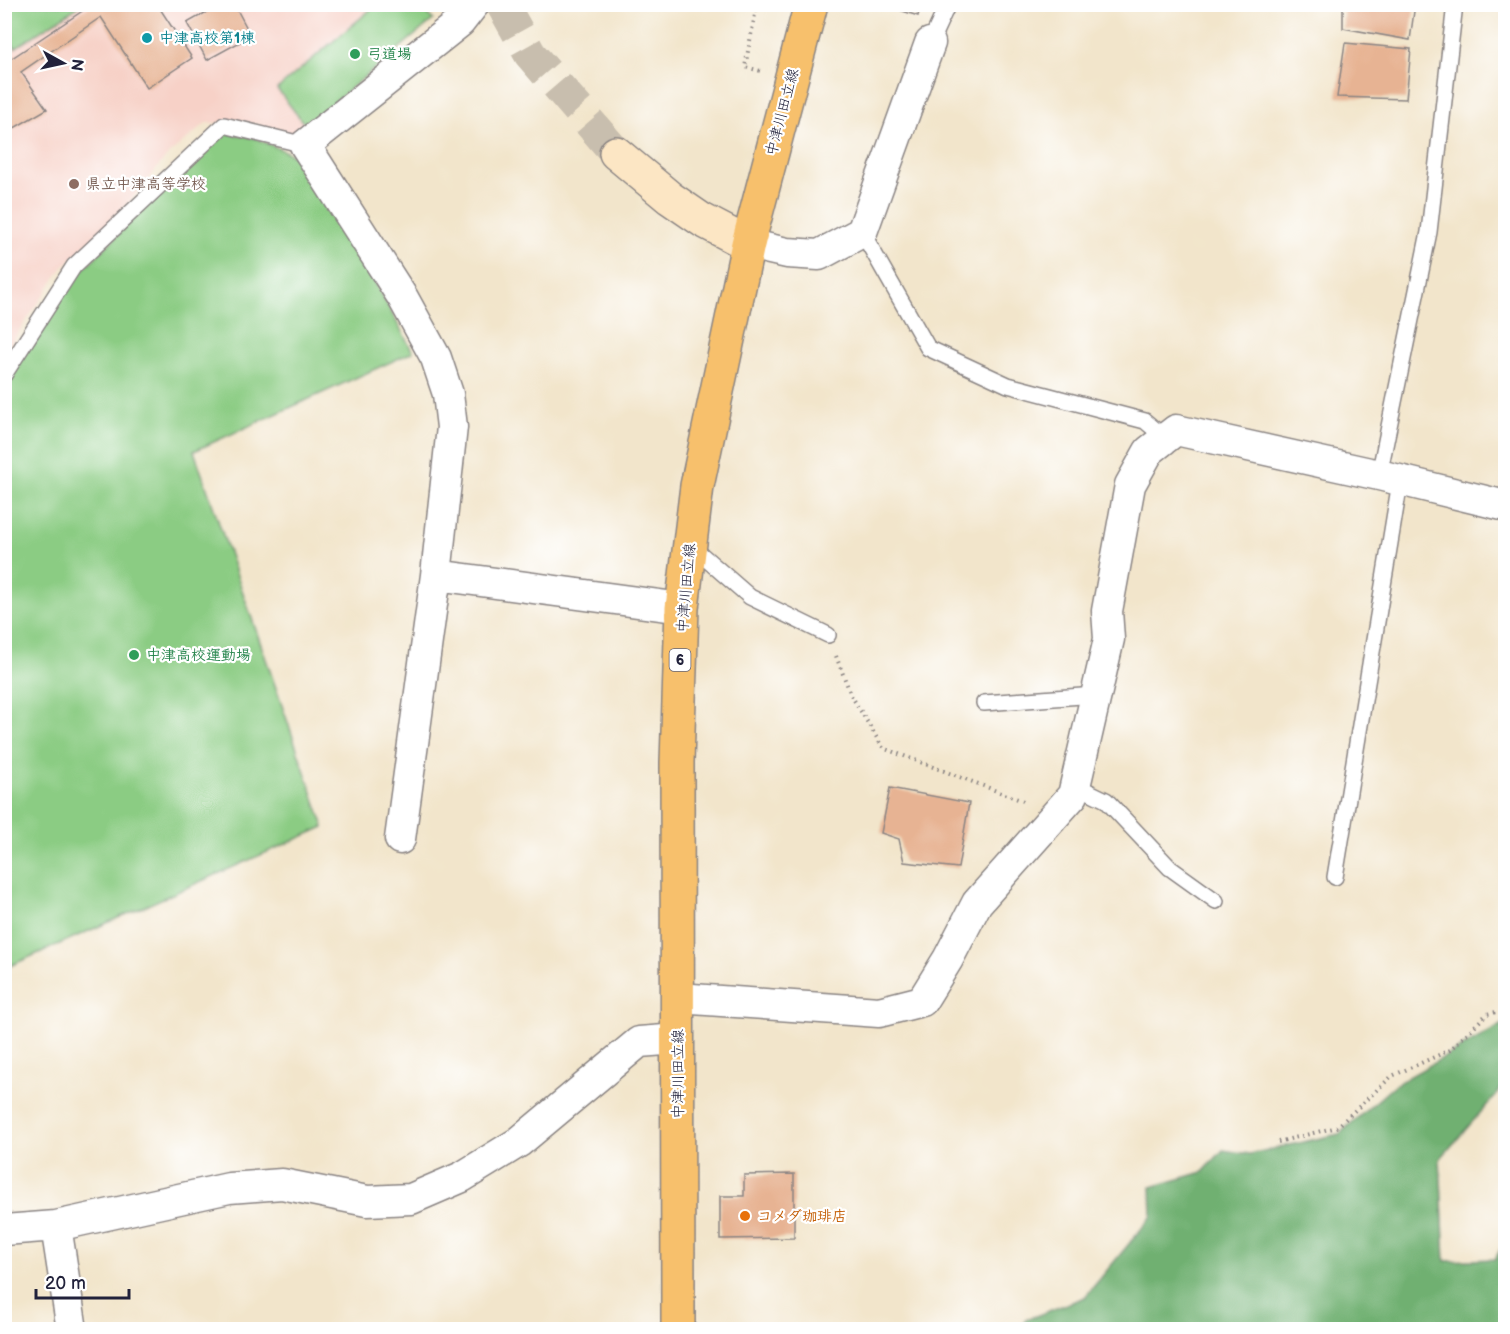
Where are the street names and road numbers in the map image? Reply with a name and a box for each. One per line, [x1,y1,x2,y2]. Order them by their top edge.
street label: 中津川田立線 [762,66,803,158]
street label: 中津川田立線 [673,542,700,634]
road number: 6 [670,649,690,671]
street label: 中津川田立線 [669,1029,688,1119]

